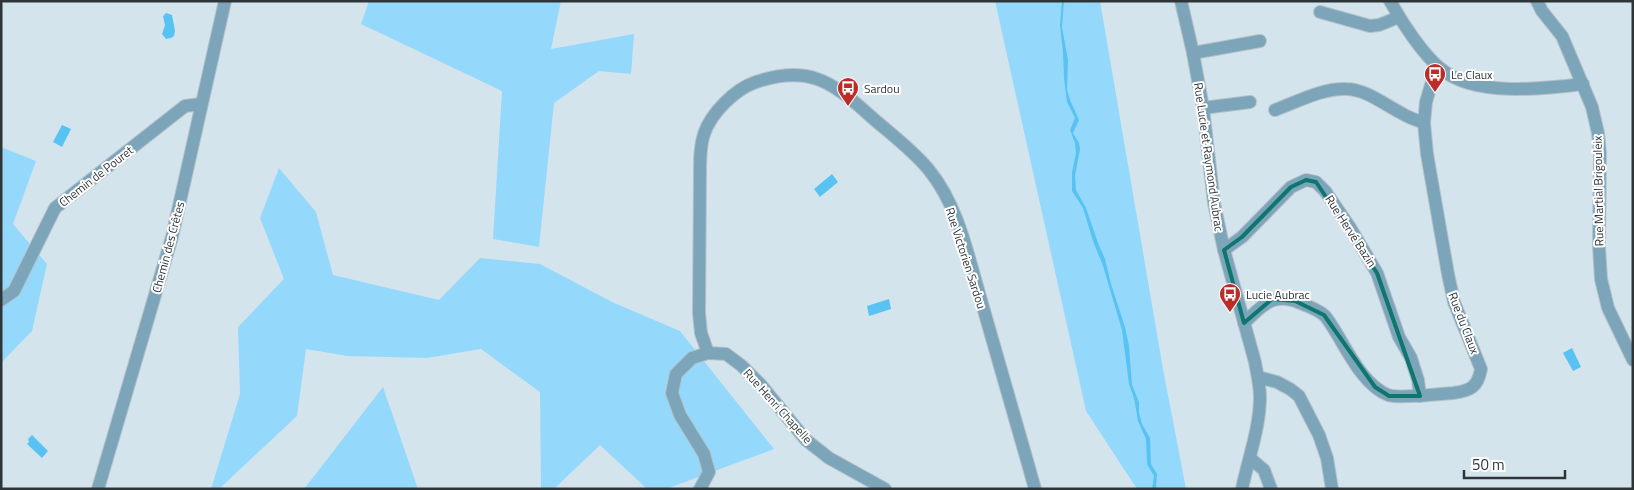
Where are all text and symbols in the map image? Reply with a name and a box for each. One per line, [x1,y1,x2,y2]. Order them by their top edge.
bus stop icon: Le Claux [1423,62,1447,93]
place label: Le Claux [1451,65,1493,84]
bus stop icon: Sardou [836,76,860,107]
place label: Sardou [864,79,900,98]
street label: Rue Lucie et Raymond Aubrac [1189,81,1229,233]
street label: Rue Martial Brigouleix [1588,135,1608,247]
street label: Chemin de Pouret [55,140,138,211]
street label: Rue Hervé Bazin [1320,191,1382,271]
street label: Chemin des Crêtes [147,199,189,295]
street label: Rue Victorien Sardou [941,205,991,311]
bus stop icon: Lucie Aubrac [1218,282,1242,313]
place label: Lucie Aubrac [1246,285,1310,304]
street label: Rue du Claux [1444,289,1485,357]
street label: Rue Henri Chapelle [739,364,817,448]
scale bar [1464,448,1565,480]
text: 50 m [1472,453,1505,476]

